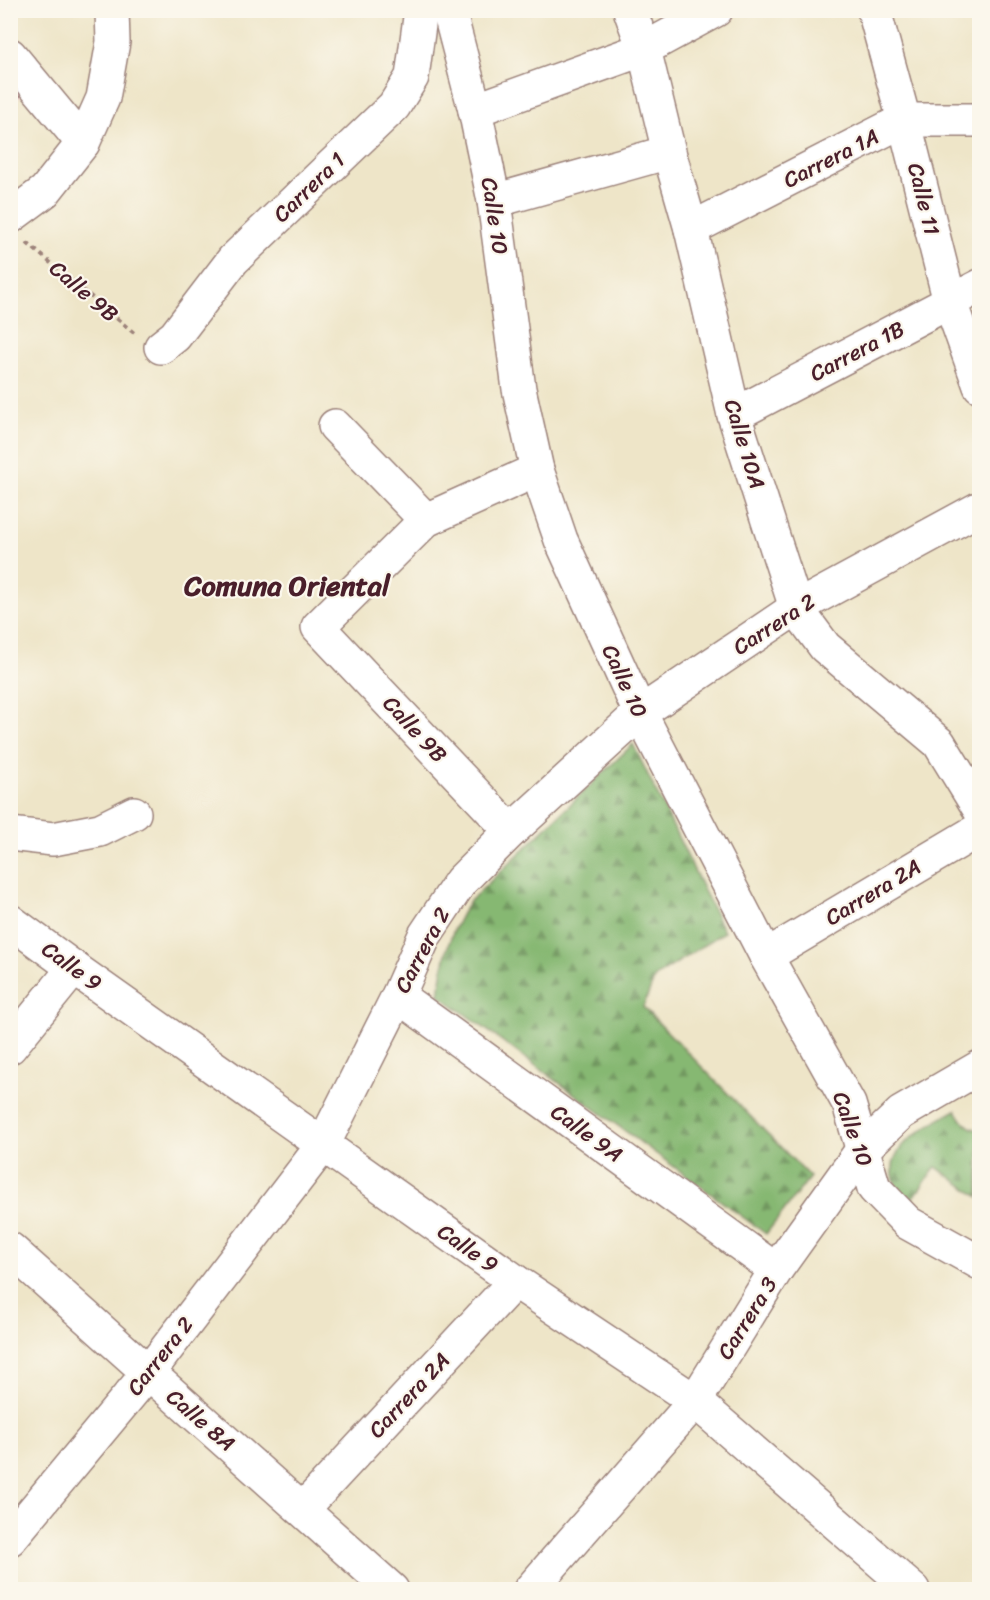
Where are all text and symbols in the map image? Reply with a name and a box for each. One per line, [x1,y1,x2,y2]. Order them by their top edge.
street label: Carrera 1A [776,117,886,199]
street label: Carrera 1 [263,142,355,232]
street label: Calle 11 [896,159,952,239]
street label: Calle 10 [470,175,520,257]
street label: Calle 9B [40,250,128,332]
street label: Carrera 1B [802,309,912,392]
street label: Calle 10A [713,394,777,494]
district label: Comuna Oriental [183,561,391,610]
street label: Carrera 2 [725,582,824,666]
street label: Calle 10 [591,638,659,724]
street label: Calle 9B [373,686,457,772]
street label: Carrera 2A [817,848,929,936]
street label: Carrera 2 [383,900,461,1000]
street label: Calle 9 [33,930,111,1002]
street label: Calle 10 [821,1086,885,1172]
street label: Calle 9A [542,1093,632,1173]
street label: Calle 9 [429,1213,507,1283]
street label: Carrera 3 [706,1269,788,1367]
street label: Carrera 2 [116,1307,204,1404]
street label: Carrera 2A [358,1343,460,1447]
street label: Calle 8A [157,1378,245,1462]

